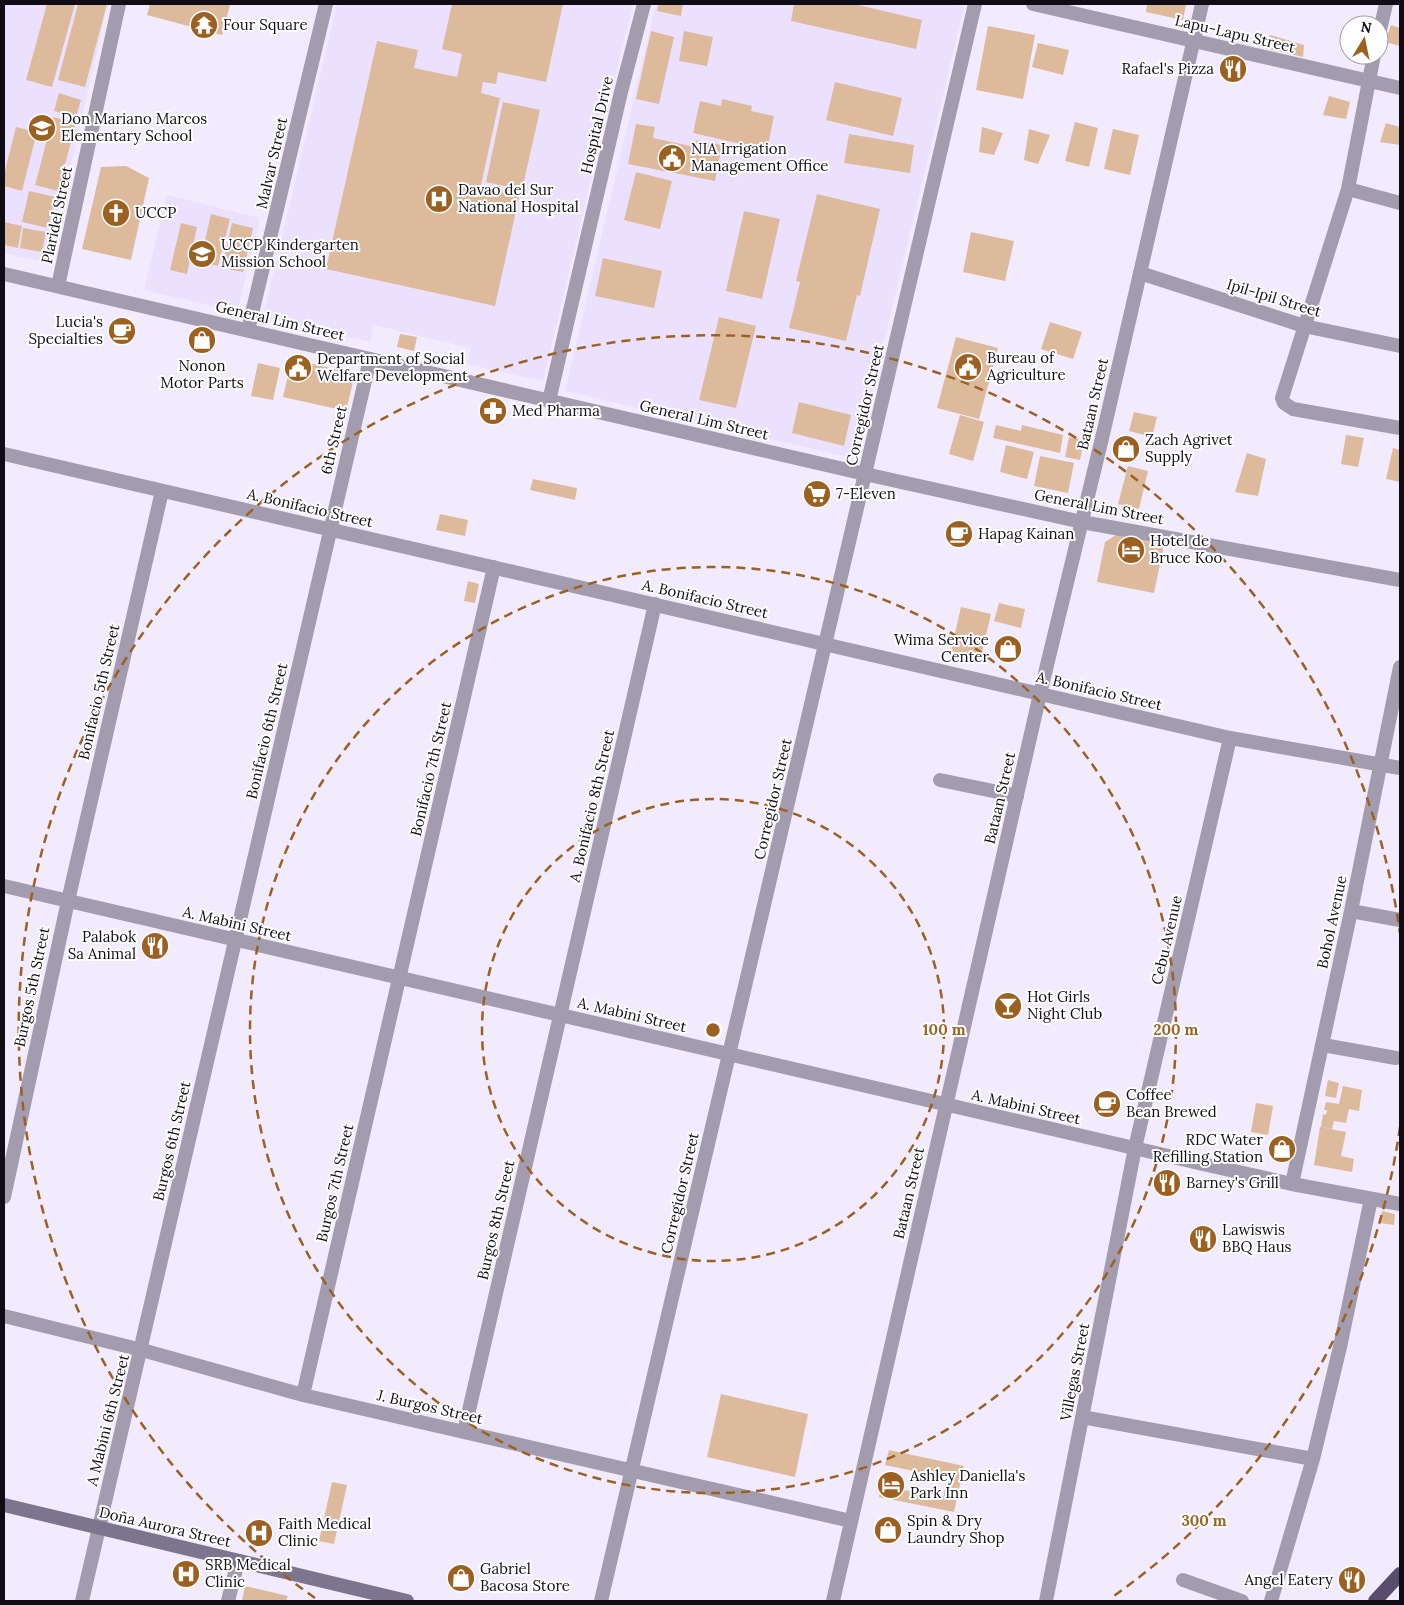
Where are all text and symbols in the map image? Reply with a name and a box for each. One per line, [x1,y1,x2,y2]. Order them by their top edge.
temple icon: Four Square [189,10,219,40]
street label: Lapu-Lapu Street [1173,10,1297,57]
place label: Four Square [223,15,308,34]
north arrow [1339,15,1389,65]
text: N [1359,17,1373,37]
restaurant icon: Rafael's Pizza [1218,54,1248,84]
place label: Rafael's Pizza [1122,59,1214,78]
street label: Hospital Drive [576,74,617,176]
place label: Don Mariano Marcos Elementary School [61,109,207,145]
school or university icon: Don Mariano Marcos Elementary School [27,113,57,143]
street label: Malvar Street [252,115,291,211]
place label: NIA Irrigation Management Office [691,139,828,175]
public building icon: NIA Irrigation Management Office [657,143,687,173]
street label: Plaridel Street [37,164,76,265]
place label: Davao del Sur National Hospital [458,180,579,216]
hospital icon: Davao del Sur National Hospital [424,184,454,214]
church icon: UCCP [101,198,131,228]
place label: UCCP [135,203,176,222]
place label: UCCP Kindergarten Mission School [221,235,359,271]
school or university icon: UCCP Kindergarten Mission School [187,239,217,269]
street label: Ipil-Ipil Street [1225,274,1324,321]
street label: General Lim Street [214,296,347,345]
place label: Lucia's Specialties [28,312,103,348]
cafe icon: Lucia's Specialties [107,316,137,346]
shop icon: Nonon Motor Parts [187,325,217,355]
street label: Corregidor Street [841,342,888,467]
place label: Bureau of Agriculture [986,348,1066,384]
place label: Department of Social Welfare Development [317,349,468,385]
public building icon: Bureau of Agriculture [953,352,983,382]
public building icon: Department of Social Welfare Development [283,353,313,383]
place label: Nonon Motor Parts [160,356,244,392]
street label: Bataan Street [1073,356,1112,452]
street label: General Lim Street [638,395,771,444]
pharmacy icon: Med Pharma [478,396,508,426]
place label: Med Pharma [512,401,600,420]
street label: 6th Street [316,403,351,476]
place label: Zach Agrivet Supply [1145,430,1233,466]
shop icon: Zach Agrivet Supply [1111,434,1141,464]
supermarket icon: 7-Eleven [802,479,832,509]
street label: A. Bonifacio Street [244,484,375,531]
place label: 7-Eleven [836,484,896,503]
street label: General Lim Street [1033,485,1166,528]
cafe icon: Hapag Kainan [944,519,974,549]
place label: Hapag Kainan [978,524,1074,543]
place label: Hotel de Bruce Koo [1150,531,1222,567]
hotel icon: Hotel de Bruce Koo [1116,535,1146,565]
street label: A. Bonifacio Street [639,575,770,622]
street label: Bonifacio 5th Street [74,622,123,762]
place label: Wima Service Center [894,630,990,666]
shop icon: Wima Service Center [993,634,1023,664]
street label: Bonifacio 6th Street [242,661,291,801]
street label: A. Bonifacio Street [1033,667,1164,714]
street label: Bonifacio 7th Street [406,700,455,838]
street label: A. Bonifacio 8th Street [564,728,618,885]
street label: Corregidor Street [749,736,796,861]
street label: Bataan Street [980,750,1019,846]
street label: Bohol Avenue [1312,874,1351,970]
street label: Cebu Avenue [1147,893,1186,986]
street label: A. Mabini Street [180,902,294,945]
street label: Burgos 5th Street [10,925,54,1048]
place label: Palabok Sa Animal [68,927,136,963]
restaurant icon: Palabok Sa Animal [140,931,170,961]
place label: Hot Girls Night Club [1027,987,1102,1023]
bar icon: Hot Girls Night Club [993,991,1023,1021]
street label: A. Mabini Street [575,993,689,1036]
text: 100 m [923,1020,966,1039]
text: 200 m [1154,1020,1199,1039]
centre of rings [704,1021,722,1039]
street label: Burgos 6th Street [148,1079,195,1203]
street label: A. Mabini Street [969,1085,1083,1128]
place label: Coffee Bean Brewed [1126,1085,1217,1121]
cafe icon: Coffee Bean Brewed [1092,1089,1122,1119]
street label: Burgos 7th Street [312,1122,357,1244]
street label: Corregidor Street [656,1130,703,1255]
place label: RDC Water Refilling Station [1153,1130,1263,1166]
shop icon: RDC Water Refilling Station [1267,1134,1297,1164]
street label: Bataan Street [889,1145,928,1241]
street label: Burgos 8th Street [473,1158,519,1282]
restaurant icon: Barney's Grill [1152,1168,1182,1198]
place label: Barney's Grill [1186,1173,1279,1192]
place label: Lawiswis BBQ Haus [1222,1220,1292,1256]
restaurant icon: Lawiswis BBQ Haus [1188,1224,1218,1254]
street label: Villegas Street [1055,1321,1093,1424]
street label: A Mabini 6th Street [82,1352,133,1489]
street label: J. Burgos Street [374,1385,485,1428]
place label: Ashley Daniella's Park Inn [909,1466,1025,1502]
hotel icon: Ashley Daniella's Park Inn [876,1470,906,1500]
street label: Doña Aurora Street [97,1502,233,1551]
place label: Spin & Dry Laundry Shop [907,1511,1005,1547]
text: 300 m [1181,1511,1227,1530]
place label: Faith Medical Clinic [278,1514,371,1550]
shop icon: Spin & Dry Laundry Shop [873,1515,903,1545]
hospital icon: Faith Medical Clinic [244,1518,274,1548]
place label: SRB Medical Clinic [205,1555,291,1591]
hospital icon: SRB Medical Clinic [171,1559,201,1589]
place label: Gabriel Bacosa Store [480,1559,570,1595]
shop icon: Gabriel Bacosa Store [446,1563,476,1593]
restaurant icon: Angel Eatery [1337,1565,1367,1595]
place label: Angel Eatery [1244,1570,1333,1589]

